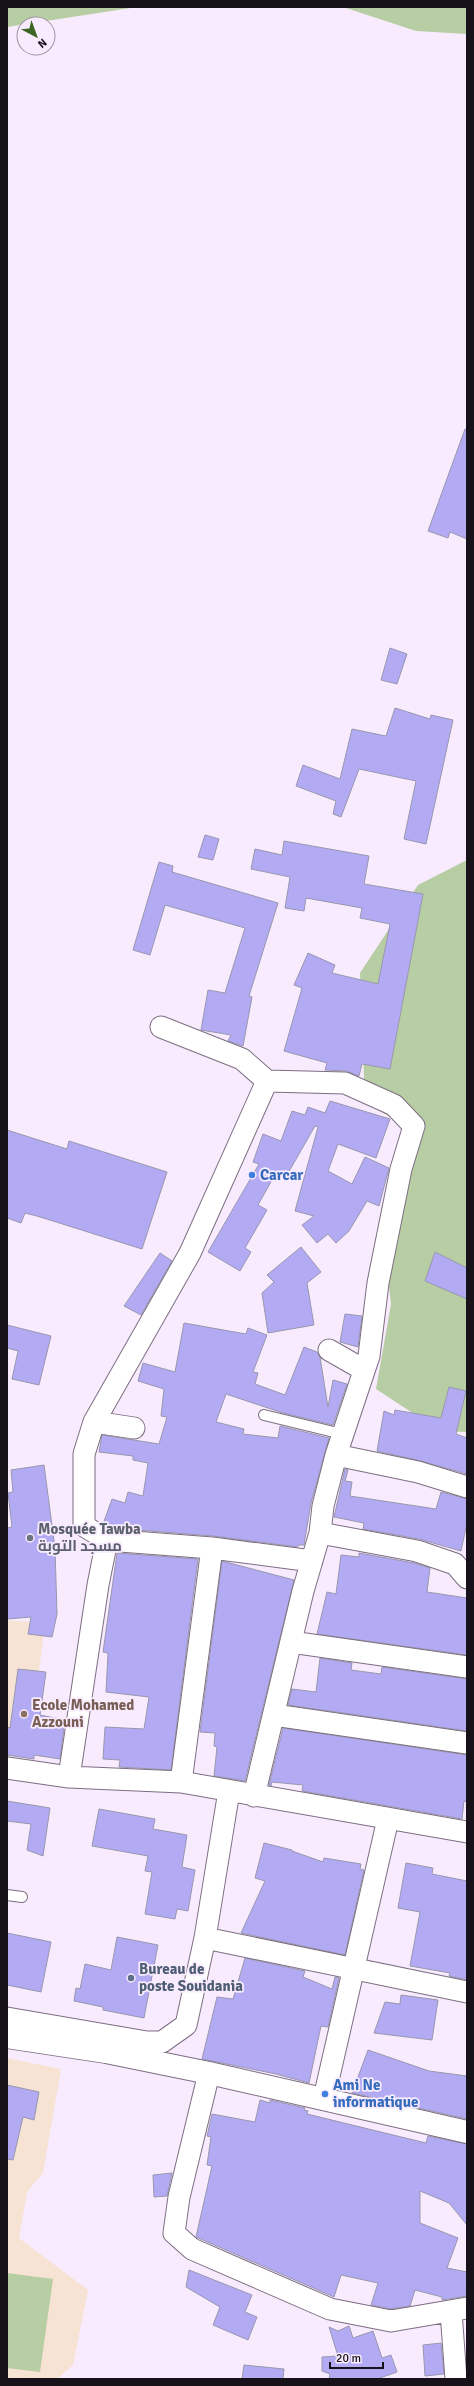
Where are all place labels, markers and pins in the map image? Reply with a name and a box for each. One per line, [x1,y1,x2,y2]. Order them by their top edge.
place label: Carcar [260,1166,303,1184]
marker: Carcar [247,1170,257,1180]
place label: Mosquée Tawba مسجد التوبة [38,1520,141,1555]
marker: Mosquée Tawba مسجد التوبة [25,1533,35,1543]
place label: Ecole Mohamed Azzouni [32,1696,134,1731]
marker: Ecole Mohamed Azzouni [19,1709,29,1719]
place label: Bureau de poste Souidania [139,1960,243,1995]
marker: Bureau de poste Souidania [126,1973,136,1983]
place label: Ami Ne informatique [333,2076,418,2111]
marker: Ami Ne informatique [320,2089,330,2099]

